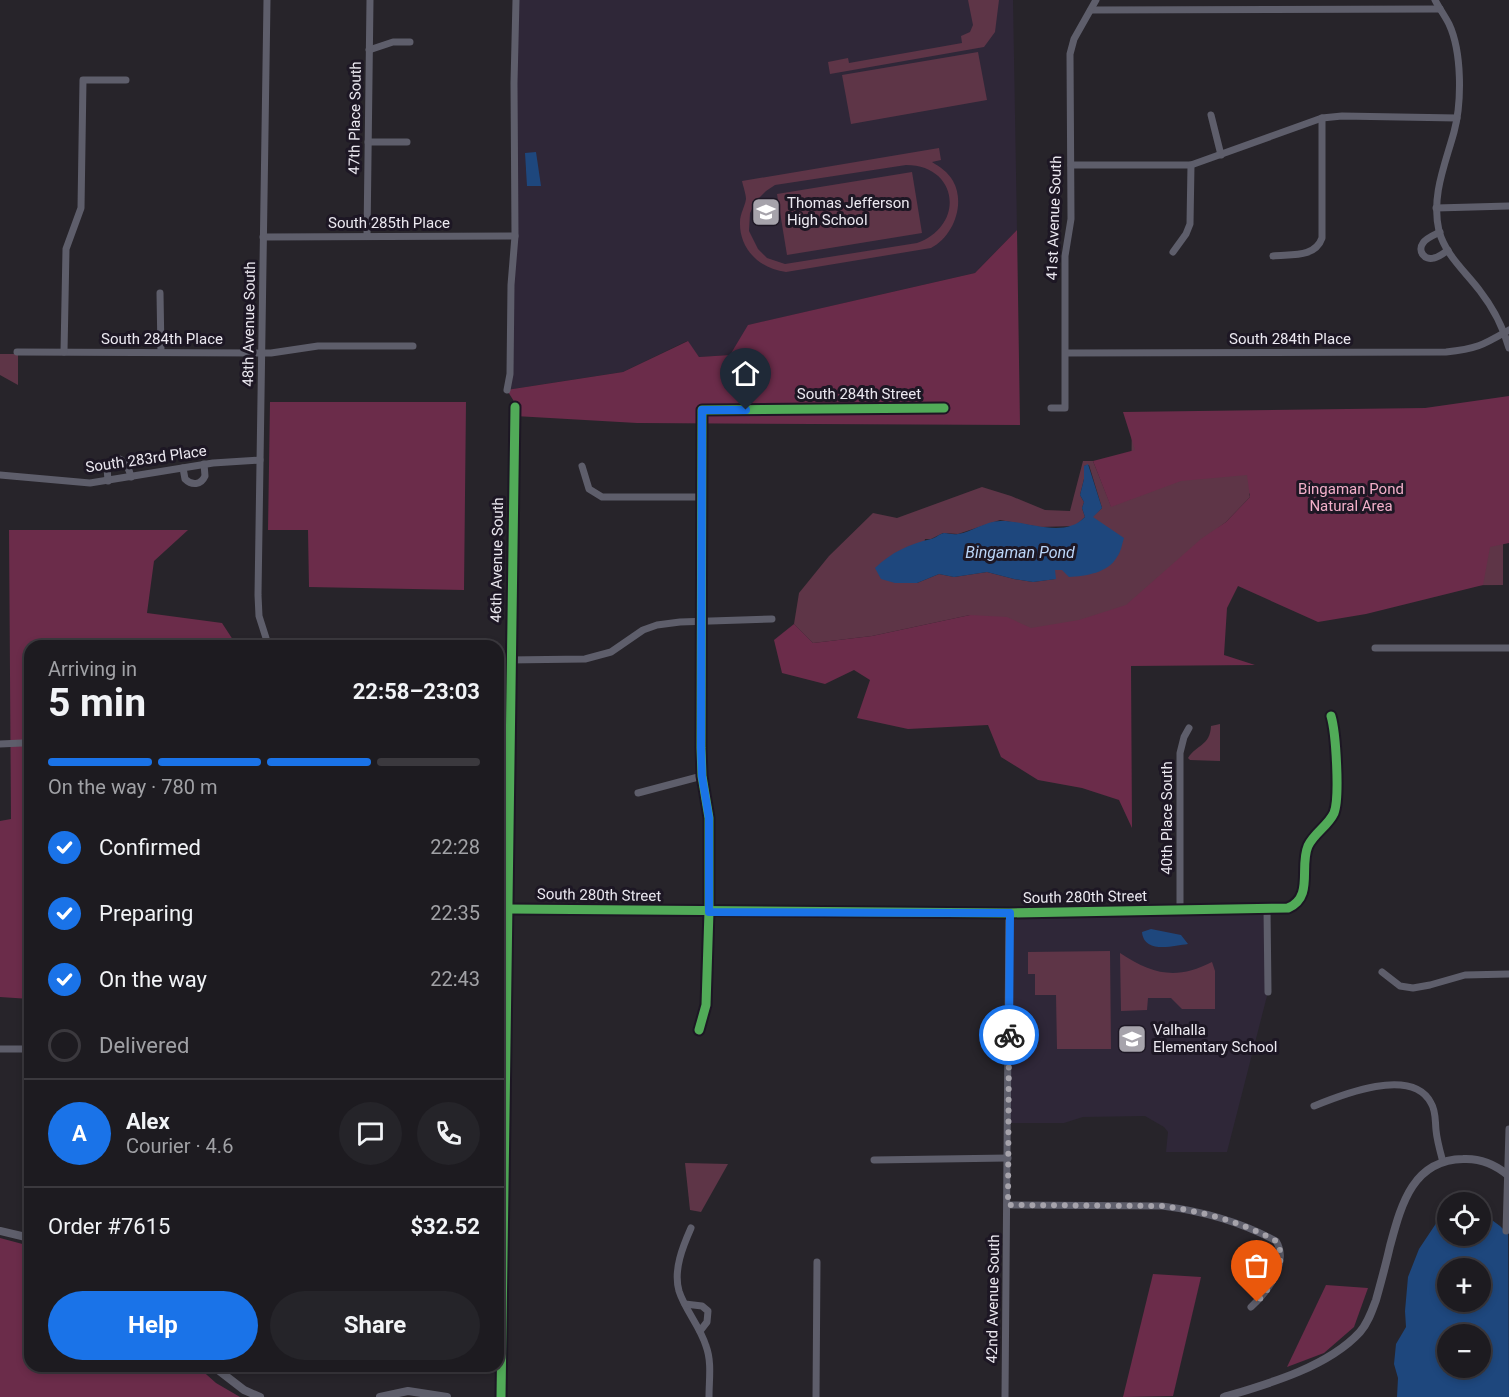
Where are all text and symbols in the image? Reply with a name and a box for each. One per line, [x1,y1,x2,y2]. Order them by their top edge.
street label: 47th Place South [345,61,365,175]
street label: 41st Avenue South [1043,155,1065,281]
place label: Thomas Jefferson High School [787,194,910,229]
school or university icon: Thomas Jefferson High School [750,196,782,228]
street label: South 285th Place [328,214,450,232]
street label: 48th Avenue South [239,261,259,387]
street label: South 284th Place [101,330,223,348]
street label: South 284th Place [1229,330,1351,348]
pin [720,348,771,410]
icon: home [729,357,762,390]
street label: South 284th Street [797,385,921,403]
street label: South 283rd Place [84,442,208,476]
park label: Bingaman Pond Natural Area [1298,480,1404,515]
street label: 46th Avenue South [487,497,507,623]
water label: Bingaman Pond [965,543,1075,562]
text: Arriving in [48,657,137,681]
text: 22:58–23:03 [353,679,480,704]
text: 5 min [48,680,146,726]
street label: 40th Place South [1158,761,1176,875]
text: On the way · 780 m [48,775,217,799]
icon: check [48,831,81,864]
text: Confirmed [99,835,201,860]
text: 22:28 [430,835,480,859]
street label: South 280th Street [537,885,661,905]
street label: South 280th Street [1023,887,1147,907]
icon: check [48,897,81,930]
text: Preparing [99,901,193,926]
text: 22:35 [430,901,480,925]
icon: check [48,963,81,996]
text: On the way [99,967,207,992]
text: 22:43 [430,967,480,991]
courier [979,1005,1039,1065]
icon: bike [993,1019,1026,1052]
place label: Valhalla Elementary School [1153,1021,1277,1056]
school or university icon: Valhalla Elementary School [1116,1023,1148,1055]
text: Delivered [99,1033,189,1058]
button: chat [339,1102,402,1165]
button: phone [417,1102,480,1165]
text: Alex [126,1109,170,1134]
text: A [72,1121,87,1146]
text: Courier · 4.6 [126,1134,233,1158]
map controls [1437,1192,1491,1378]
button: locate [1437,1192,1491,1246]
text: Order #7615 [48,1214,170,1239]
text: $32.52 [411,1214,480,1239]
street label: 42nd Avenue South [983,1234,1003,1364]
pin [1231,1240,1282,1302]
icon: bag [1240,1249,1273,1282]
button: + [1437,1258,1491,1312]
button: Help [48,1291,258,1360]
button: Share [270,1291,480,1360]
button: − [1437,1324,1491,1378]

